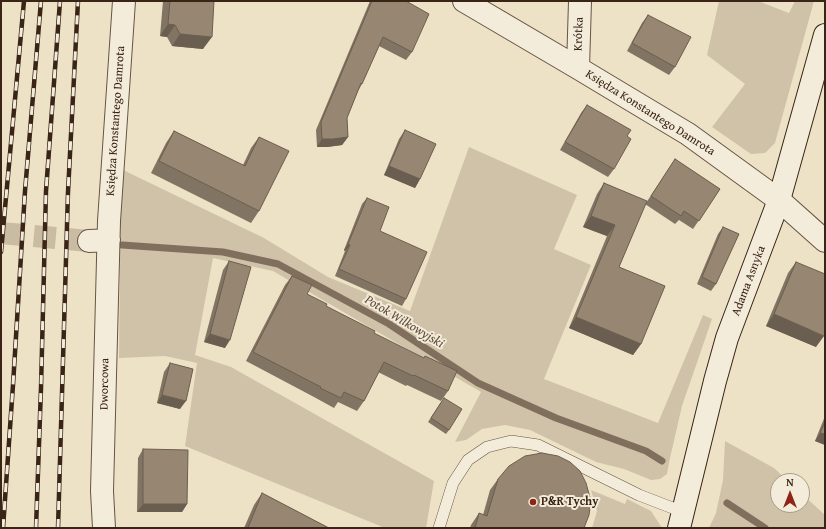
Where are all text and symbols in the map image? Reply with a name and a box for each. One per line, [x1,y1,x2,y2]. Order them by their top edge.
street label: Krótka [571,17,587,51]
street label: Księdza Konstantego Damrota [104,45,128,197]
street label: Księdza Konstantego Damrota [582,67,718,159]
street label: Adama Asnyka [729,244,769,318]
water label: Potok Wilkowyjski [362,292,446,352]
street label: Dworcowa [97,358,113,410]
north arrow [770,473,810,513]
text: N [786,474,794,490]
place label: P&R Tychy [541,495,598,509]
marker: P&R Tychy [528,497,538,507]

